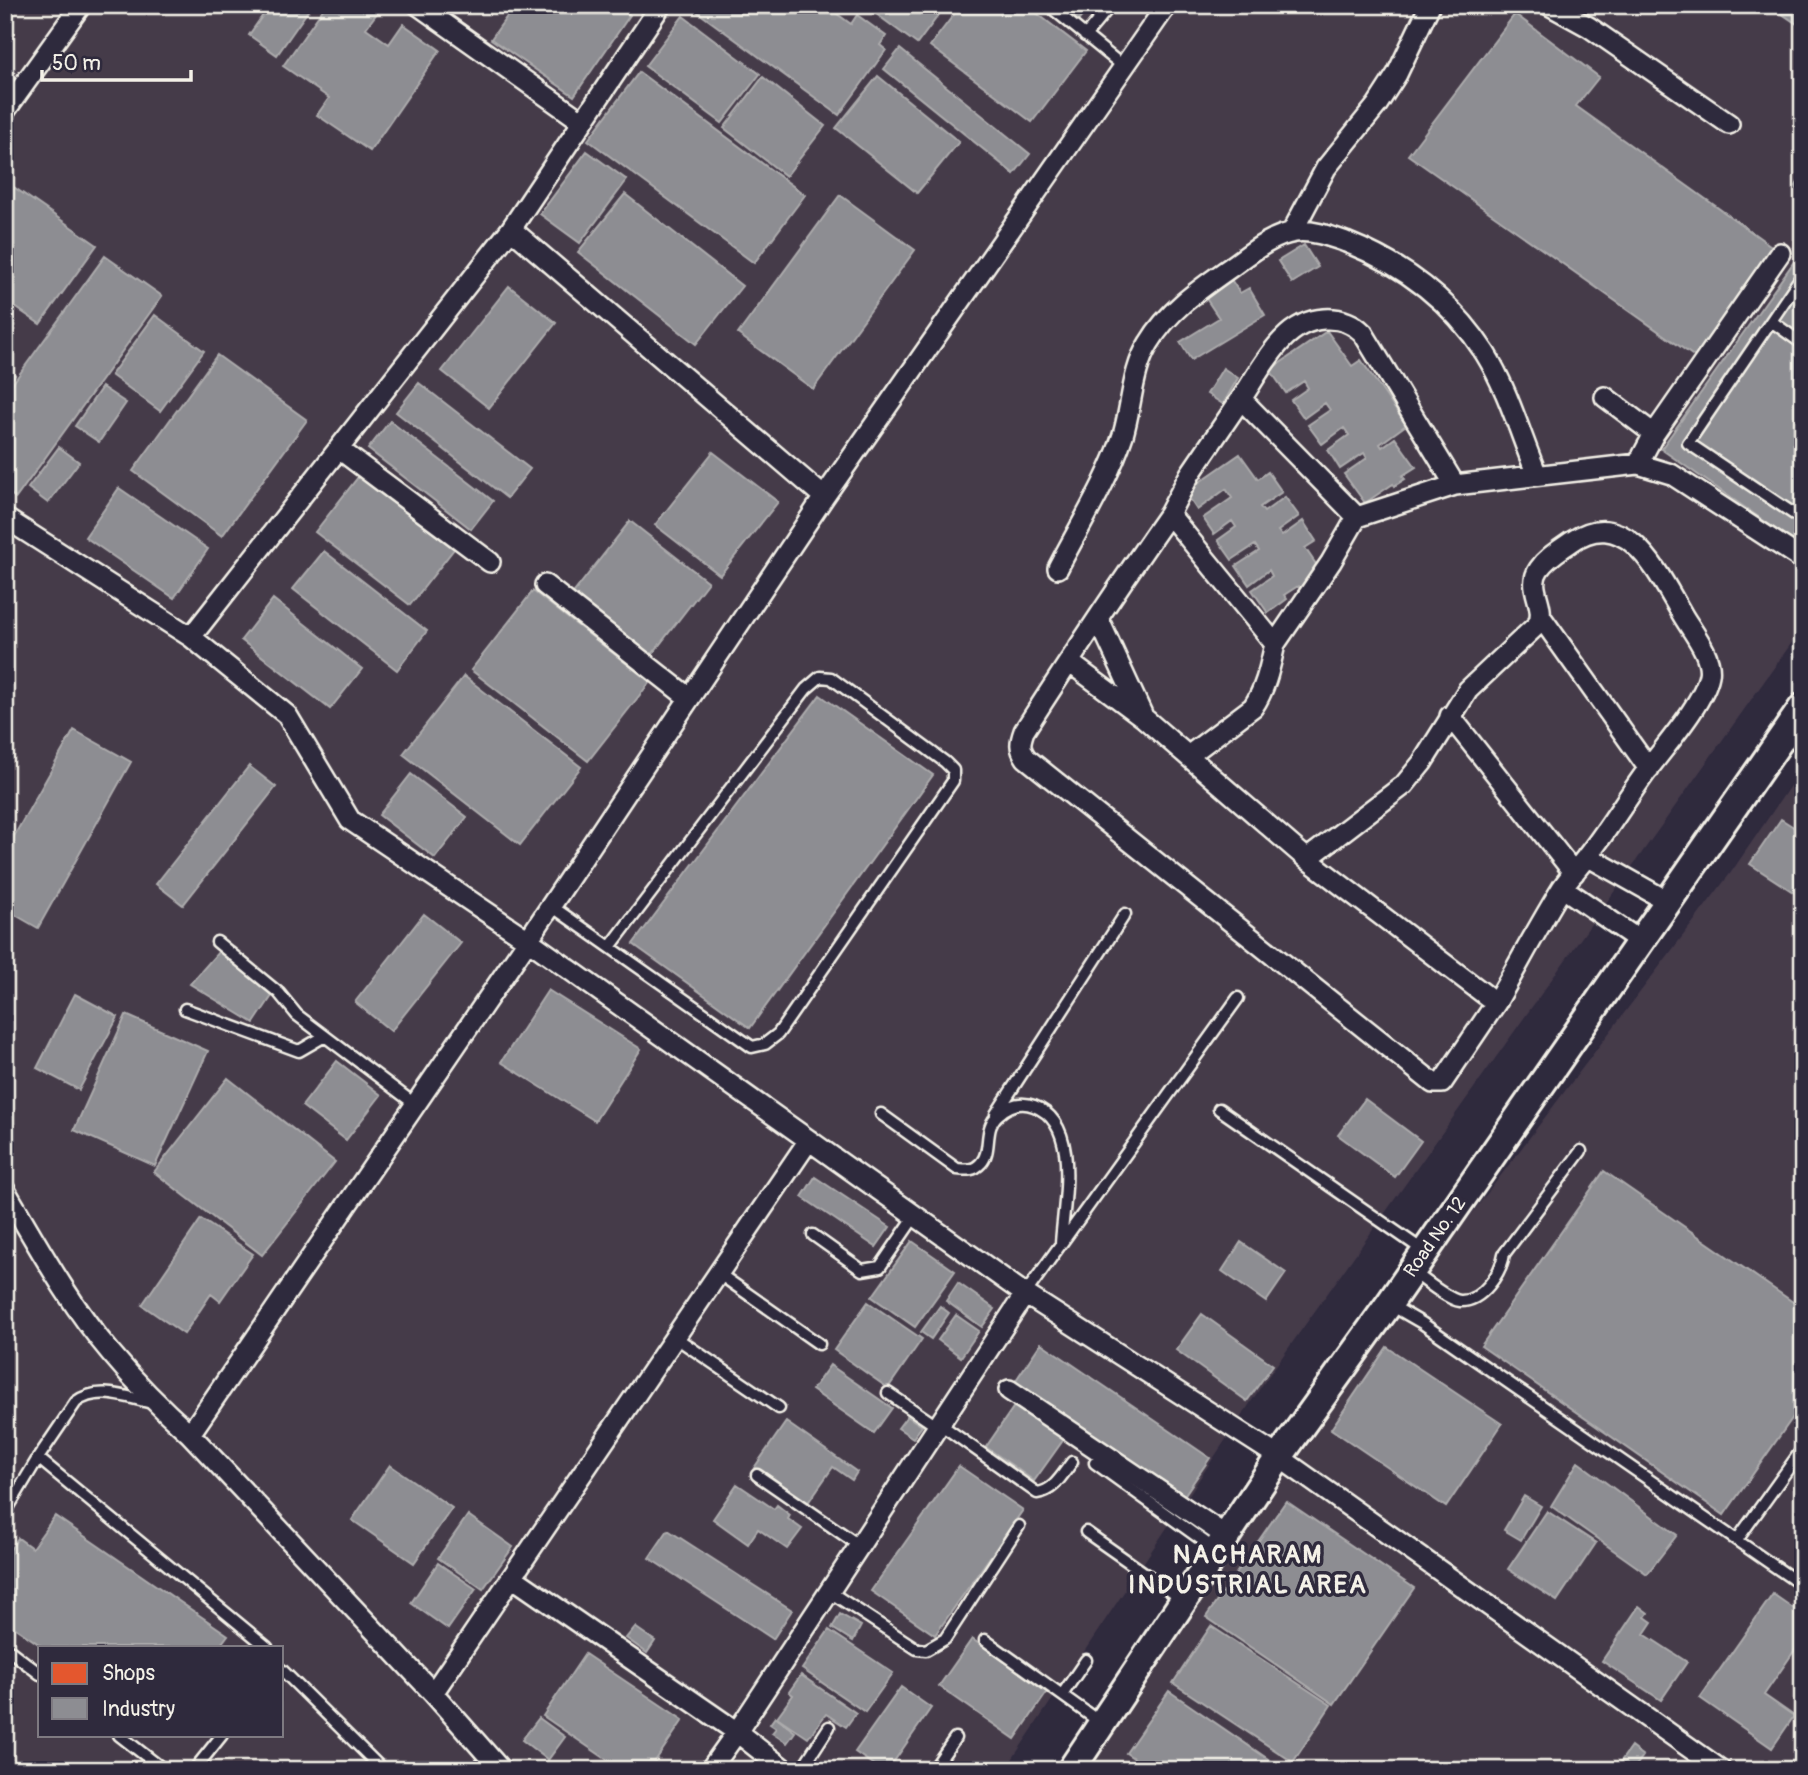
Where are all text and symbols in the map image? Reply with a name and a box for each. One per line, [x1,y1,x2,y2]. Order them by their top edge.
scale bar [42,38,191,82]
text: 50 m [52,50,101,77]
street label: Road No. 12 [1399,1192,1471,1282]
district label: NACHARAM INDUSTRIAL AREA [1128,1539,1368,1601]
legend [38,1646,284,1736]
text: Shops [102,1660,155,1687]
text: Industry [102,1696,175,1723]

